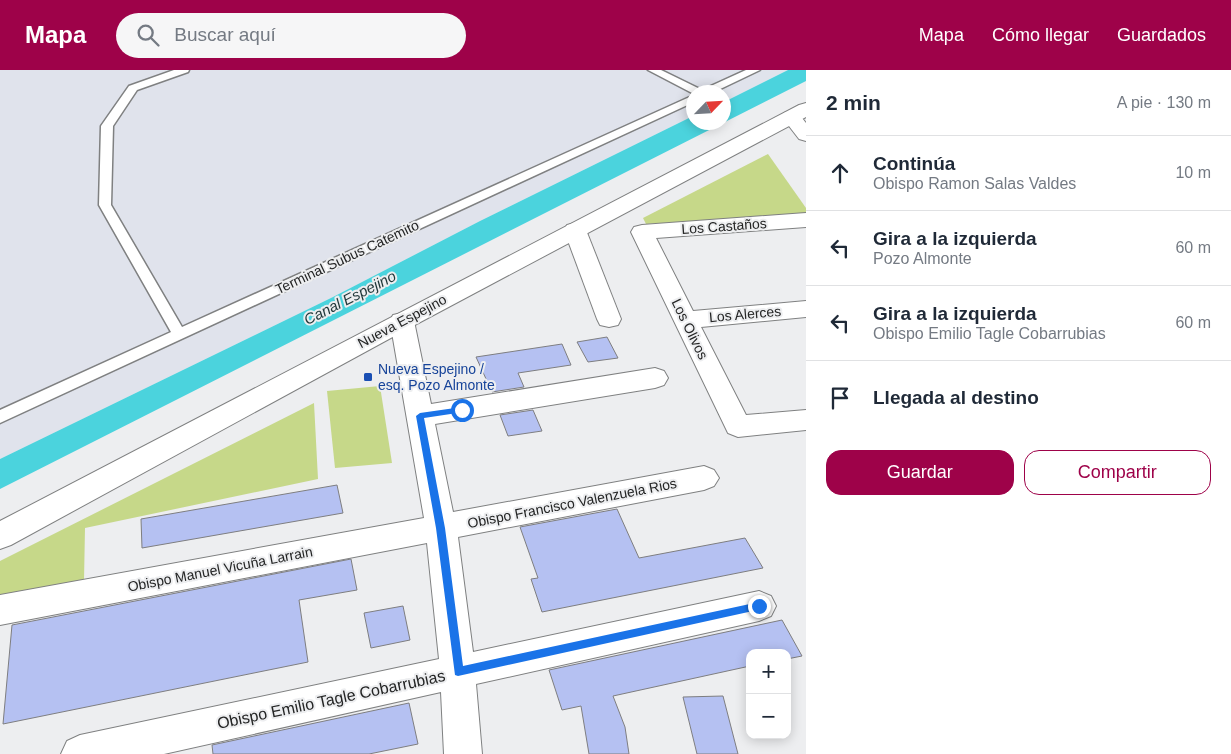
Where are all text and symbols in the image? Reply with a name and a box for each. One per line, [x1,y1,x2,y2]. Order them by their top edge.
search box [116,13,466,58]
text: Mapa [25,21,86,48]
icon: search [134,21,162,49]
text: Buscar aquí [174,24,276,45]
text: Mapa [919,25,964,45]
text: Cómo llegar [992,25,1089,45]
text: Guardados [1117,25,1206,45]
north arrow [686,85,731,130]
text: 2 min [826,91,881,114]
text: A pie · 130 m [1117,94,1211,111]
text: Continúa [873,153,955,174]
icon: ahead [826,159,854,187]
text: 10 m [1175,164,1211,181]
text: Obispo Ramon Salas Valdes [873,175,1076,192]
street label: Los Castaños [681,215,767,237]
street label: Terminal Subus Catemito [273,217,421,297]
text: Gira a la izquierda [873,228,1037,249]
icon: left [826,234,854,262]
text: 60 m [1175,239,1211,256]
text: Pozo Almonte [873,250,972,267]
water label: Canal Espejino [301,267,399,328]
street label: Nueva Espejino [355,291,449,351]
street label: Los Olivos [668,296,712,362]
street label: Los Alerces [708,303,782,325]
text: Gira a la izquierda [873,303,1037,324]
icon: left [826,309,854,337]
text: 60 m [1175,314,1211,331]
text: Obispo Emilio Tagle Cobarrubias [873,325,1106,342]
place label: Nueva Espejino / esq. Pozo Almonte [378,361,495,393]
marker: Nueva Espejino / esq. Pozo Almonte [362,371,374,383]
icon: arrive [826,384,854,412]
text: Llegada al destino [873,387,1039,408]
route start [451,399,474,422]
button: Guardar [826,450,1014,495]
button: Compartir [1024,450,1211,495]
street label: Obispo Francisco Valenzuela Rios [466,475,678,531]
street label: Obispo Manuel Vicuña Larrain [126,543,314,595]
route end [748,595,771,618]
map controls [746,649,791,739]
button: + [746,649,791,694]
street label: Obispo Emilio Tagle Cobarrubias [216,667,447,732]
button: − [746,694,791,739]

